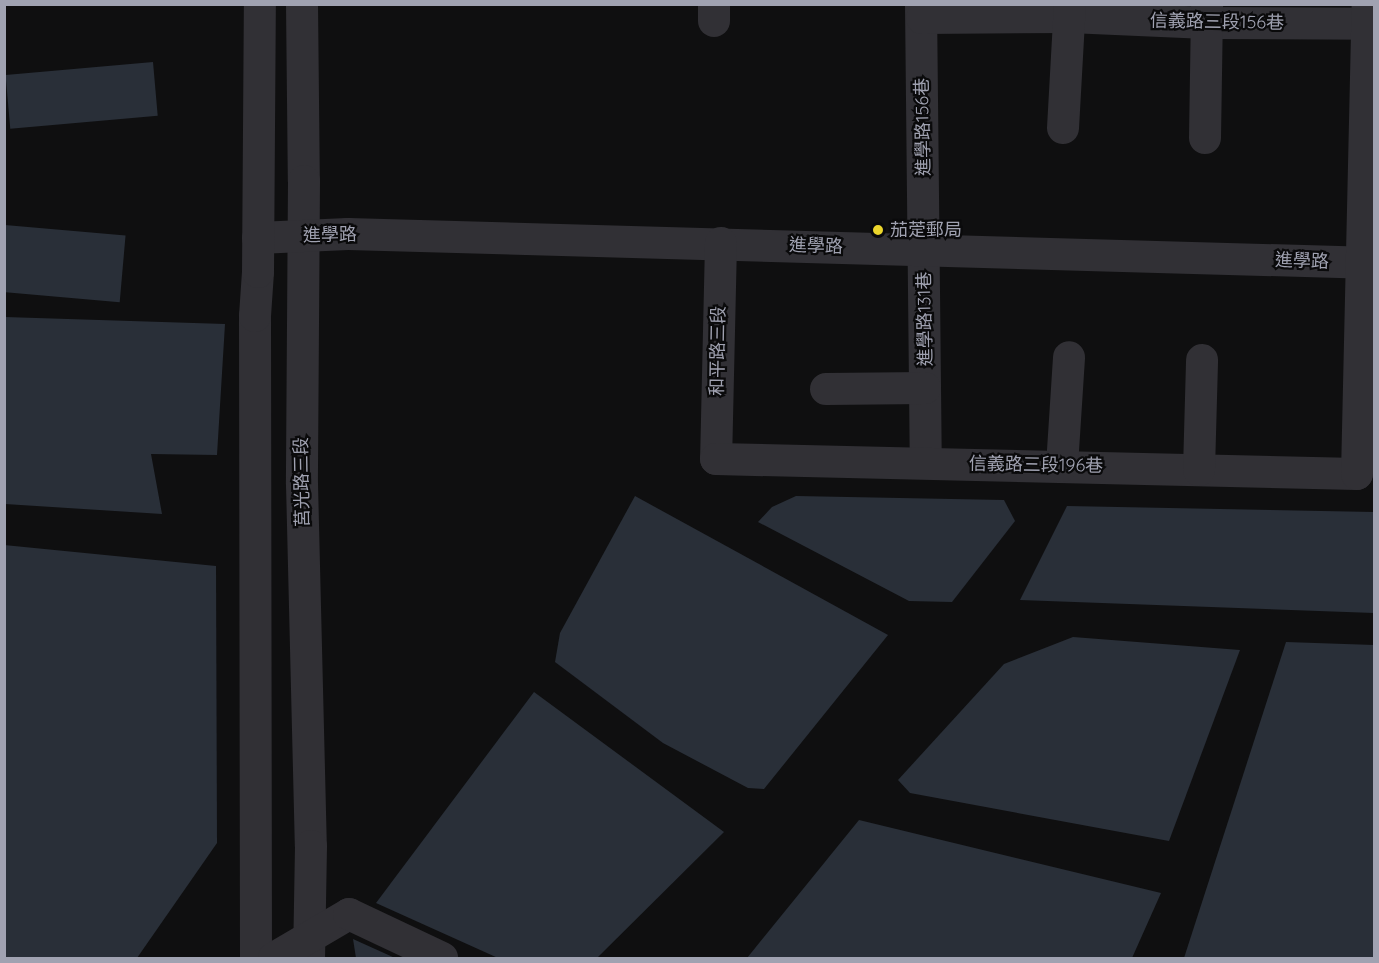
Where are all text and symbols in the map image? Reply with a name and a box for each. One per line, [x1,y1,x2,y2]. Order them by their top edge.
street label: 信義路三段156巷 [1150,10,1284,34]
street label: 進學路156巷 [911,78,935,176]
place label: 茄萣郵局 [890,219,962,241]
marker: 茄萣郵局 [871,223,885,237]
street label: 進學路 [303,224,357,246]
street label: 進學路 [789,234,843,258]
street label: 進學路 [1275,249,1329,273]
street label: 進學路131巷 [913,271,937,367]
street label: 和平路三段 [706,306,730,396]
street label: 莒光路三段 [290,437,314,527]
street label: 信義路三段196巷 [969,453,1103,477]

